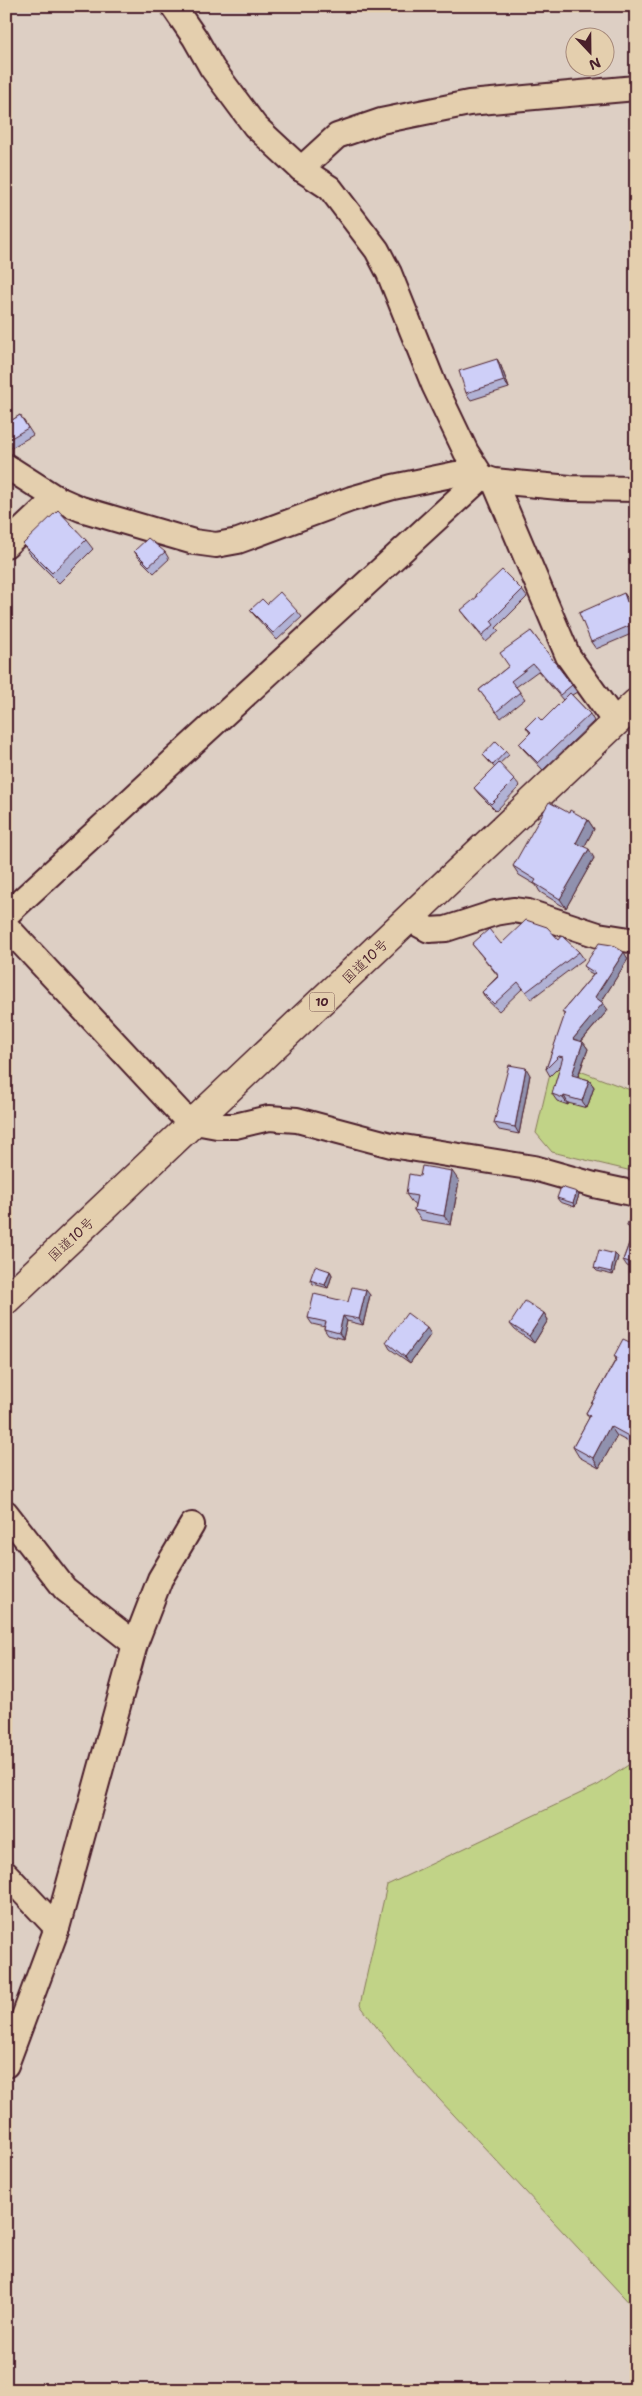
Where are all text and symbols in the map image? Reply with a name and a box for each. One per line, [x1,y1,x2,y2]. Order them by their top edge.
north arrow [564,28,614,78]
text: N [586,54,603,74]
street label: 国道10号 [338,935,392,987]
road number: 10 [310,992,334,1012]
street label: 国道10号 [44,1213,98,1265]

